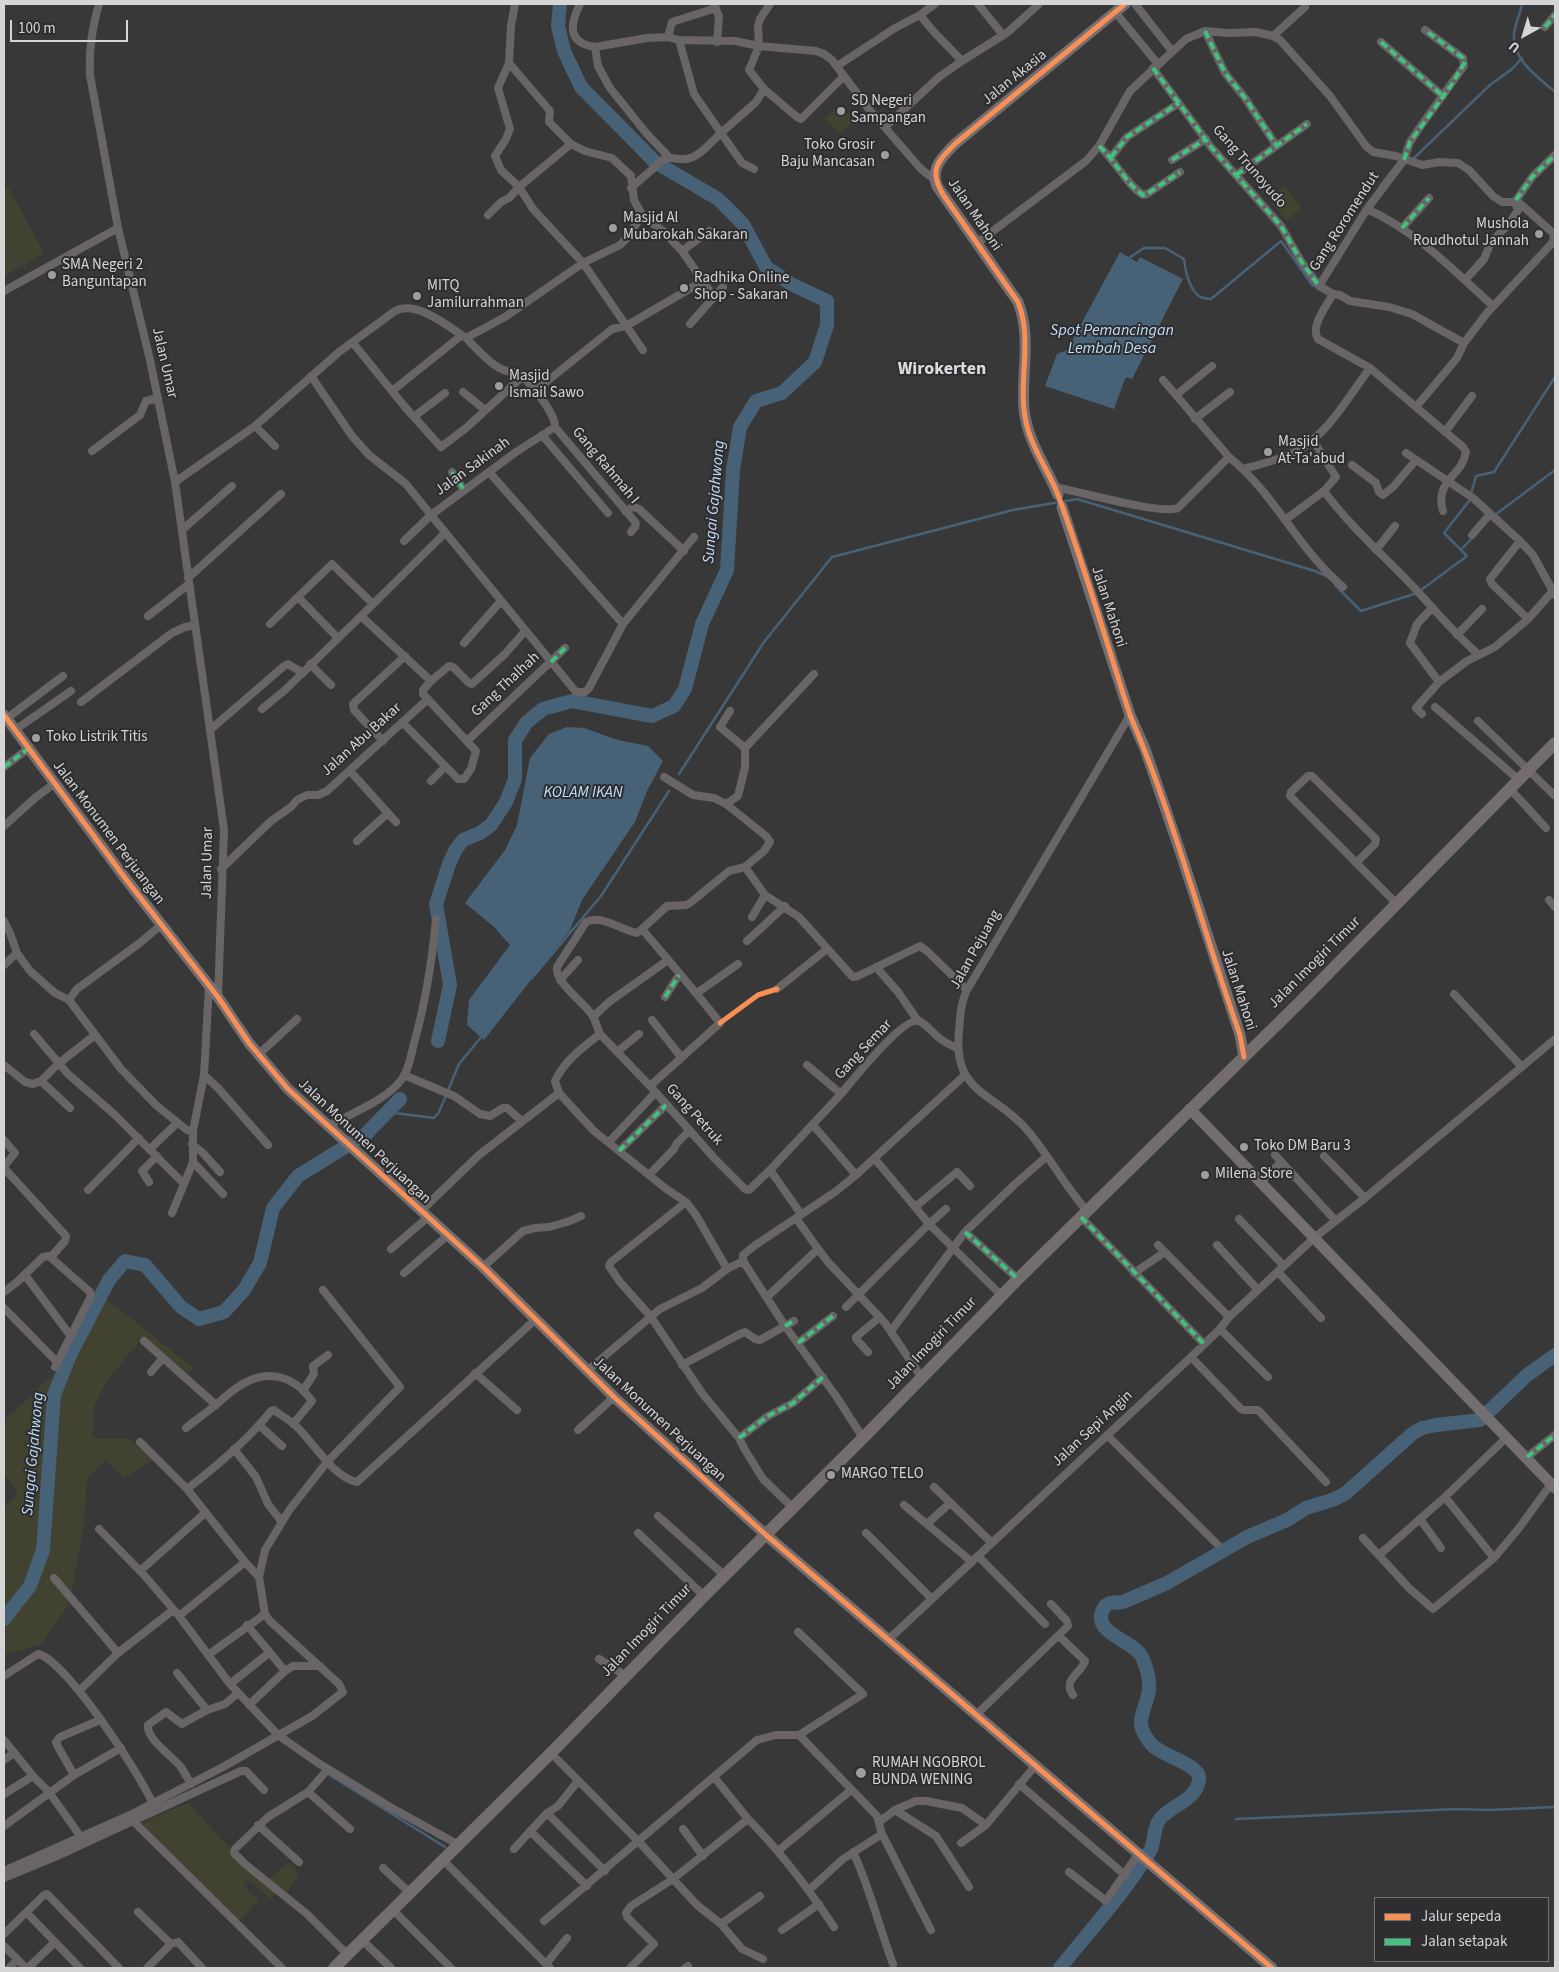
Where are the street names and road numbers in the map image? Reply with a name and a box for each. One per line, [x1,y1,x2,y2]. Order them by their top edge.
street label: Jalan Akasia [979,47,1051,109]
street label: Gang Trunoyudo [1208,122,1290,212]
street label: Gang Roromendut [1306,169,1384,275]
street label: Jalan Mahoni [943,175,1005,255]
street label: Jalan Umar [147,326,181,400]
street label: Gang Rahmah I [568,424,642,508]
street label: Jalan Sakinah [432,434,514,500]
street label: Jalan Mahoni [1086,564,1130,650]
street label: Gang Thalhah [468,649,544,721]
street label: Jalan Abu Bakar [318,699,406,781]
street label: Jalan Monumen Perjuangan [48,758,168,908]
street label: Jalan Umar [198,827,218,899]
street label: Jalan Pejuang [947,907,1005,993]
street label: Jalan Imogiri Timur [1265,913,1365,1013]
street label: Jalan Mahoni [1216,947,1260,1033]
street label: Gang Semar [831,1016,897,1084]
street label: Jalan Monumen Perjuangan [294,1076,434,1208]
street label: Gang Petruk [662,1080,726,1150]
street label: Jalan Imogiri Timur [883,1294,981,1394]
street label: Jalan Monumen Perjuangan [589,1354,729,1486]
street label: Jalan Sepi Angin [1049,1387,1137,1471]
street label: Jalan Imogiri Timur [598,1581,696,1681]

